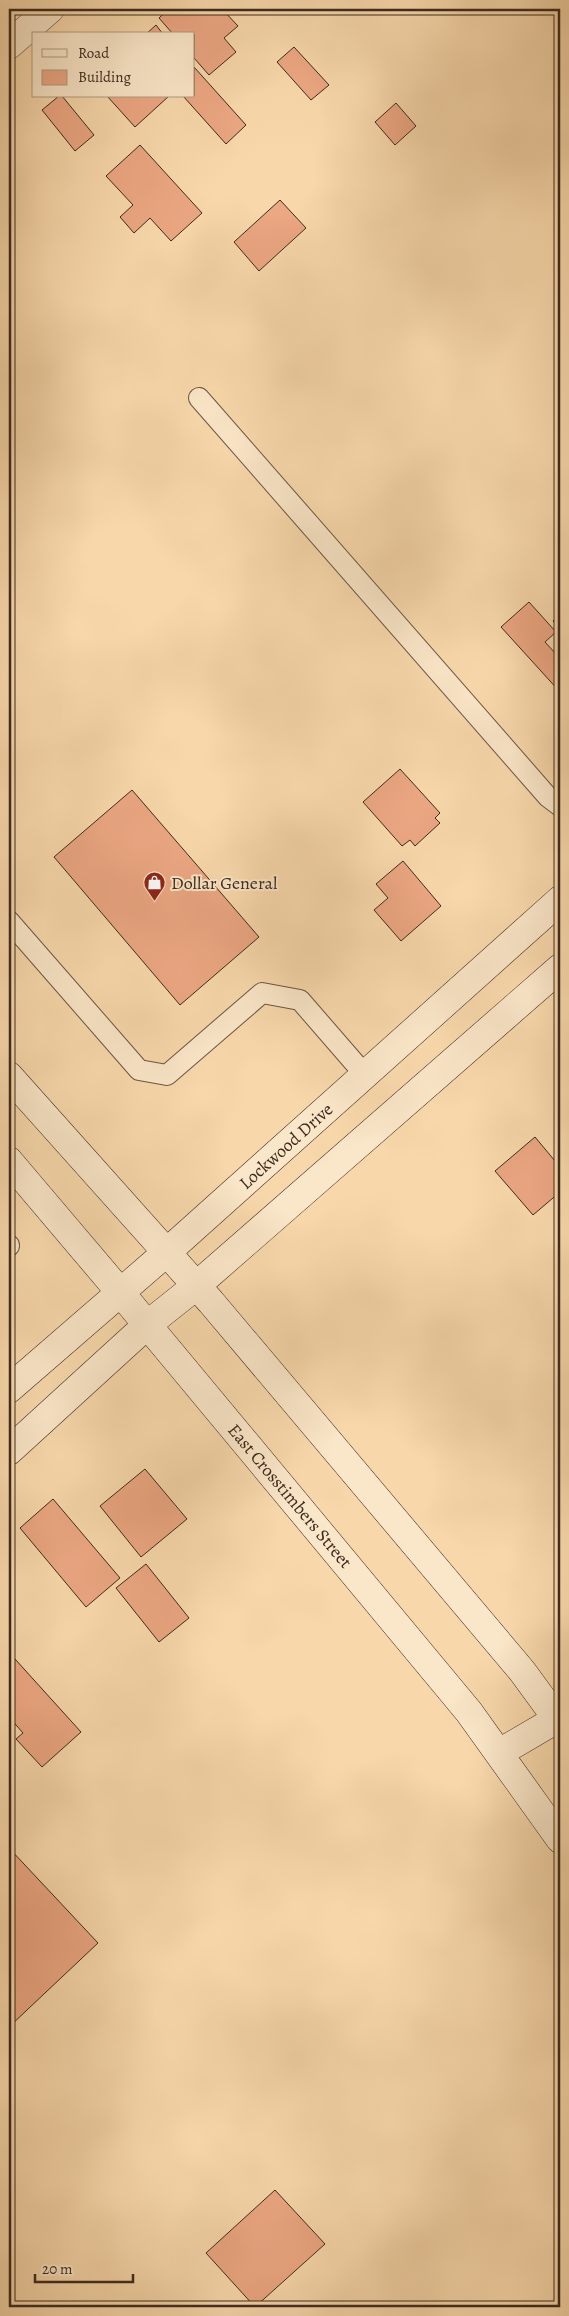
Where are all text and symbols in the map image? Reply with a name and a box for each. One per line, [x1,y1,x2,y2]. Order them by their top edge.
legend [32,32,195,98]
text: Road [78,43,110,63]
text: Building [78,67,131,87]
shop icon: Dollar General [143,871,167,902]
place label: Dollar General [171,871,278,895]
street label: Lockwood Drive [234,1097,338,1195]
street label: East Crosstimbers Street [222,1419,358,1573]
scale bar [35,2251,132,2283]
text: 20 m [42,2259,73,2279]

